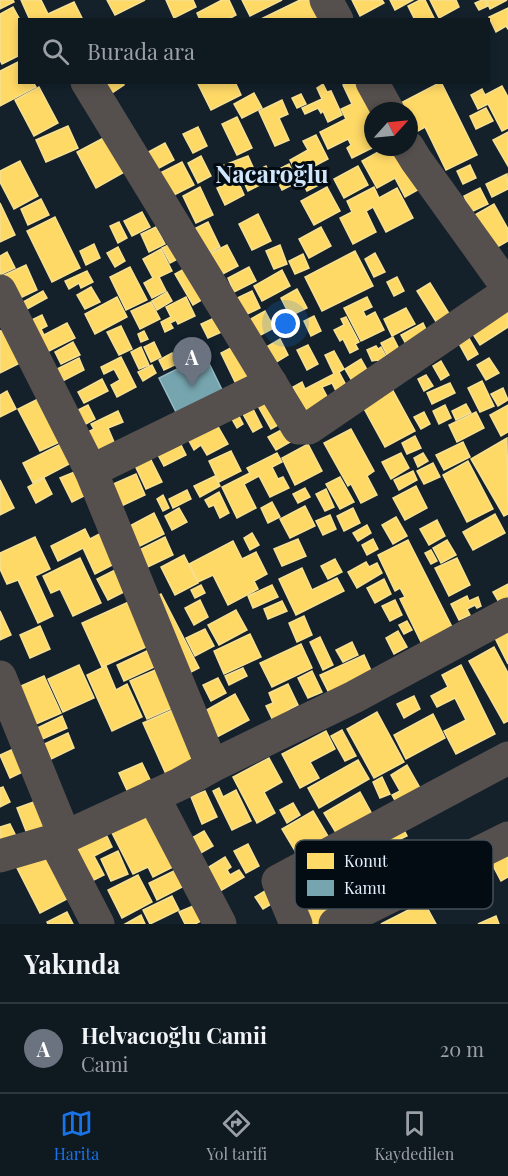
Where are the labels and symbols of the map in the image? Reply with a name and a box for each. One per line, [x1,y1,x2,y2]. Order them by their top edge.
north arrow [364,102,418,156]
district label: Nacaroğlu [215,157,329,189]
your location [271,309,300,338]
pin: A [172,338,212,387]
legend [295,840,493,909]
text: Konut [344,850,388,871]
text: Kamu [344,877,386,898]

